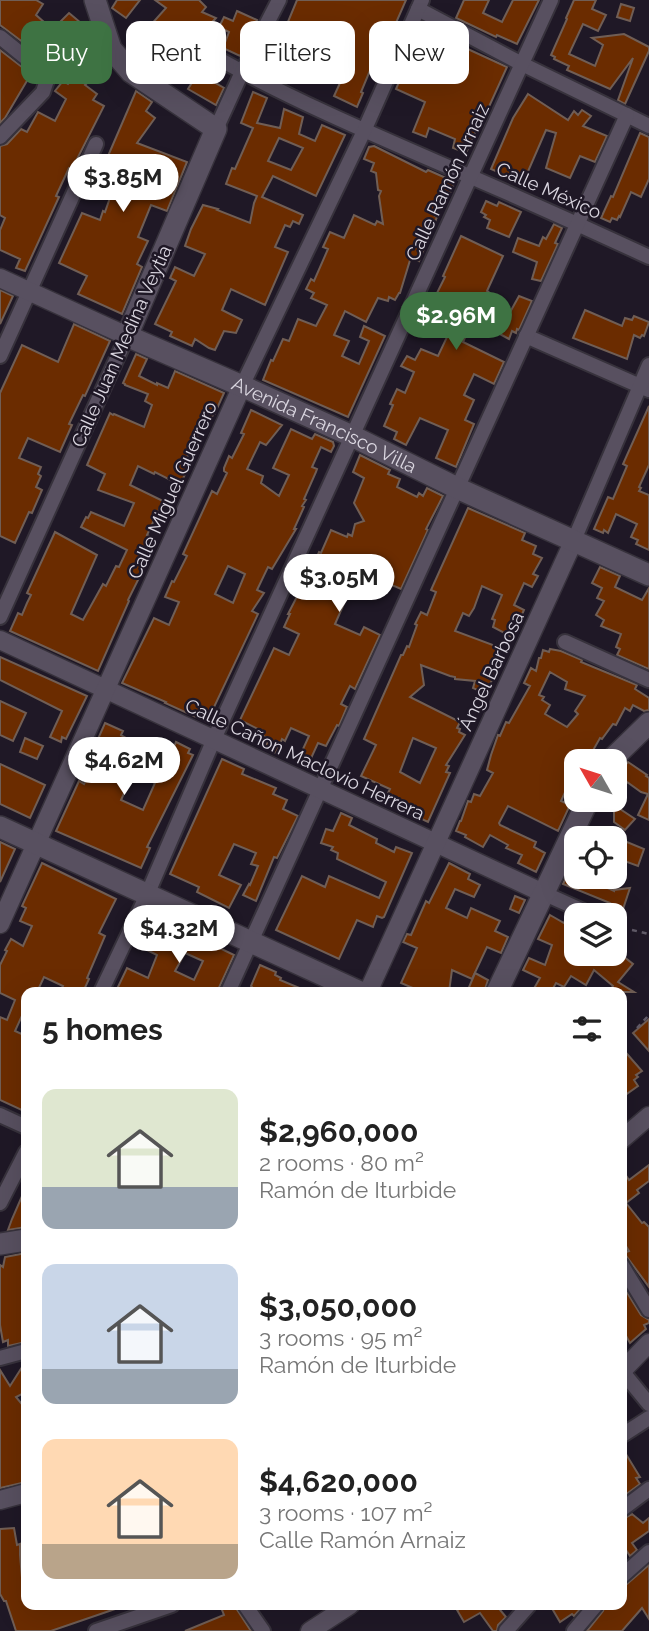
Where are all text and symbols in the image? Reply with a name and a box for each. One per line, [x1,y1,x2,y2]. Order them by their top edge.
chip: Buy [21,21,112,84]
chip: Rent [126,21,226,84]
chip: Filters [240,21,355,84]
chip: New [369,21,469,84]
street label: Calle Ramón Arnaiz [401,100,493,264]
pin: $3.85M [66,154,180,214]
street label: Calle México [493,157,605,223]
text: $3.85M [84,163,163,190]
street label: Calle Juan Medina Veytia [66,242,176,450]
pin: $2.96M [399,292,513,352]
text: $2.96M [416,301,496,328]
street label: Avenida Francisco Villa [229,372,420,477]
street label: Calle Miguel Guerrero [123,398,221,582]
pin: $3.05M [282,554,396,614]
text: $3.05M [299,563,379,590]
street label: Ángel Barbosa [454,608,528,734]
street label: Calle Cañon Maclovio Herrera [182,694,428,824]
pin: $4.62M [67,738,181,797]
text: $4.62M [84,746,164,773]
north arrow [564,749,626,812]
map controls [564,749,627,966]
button: locate [564,826,627,889]
button: layers [564,903,627,966]
pin: $4.32M [122,906,236,965]
text: $4.32M [140,914,218,941]
icon: filters [568,1010,606,1048]
text: 5 homes [42,1012,163,1047]
text: $2,960,000 [259,1114,418,1149]
icon: home [98,1117,182,1201]
text: 2 rooms · 80 m² [259,1149,424,1176]
text: Ramón de Iturbide [259,1176,456,1203]
text: $3,050,000 [259,1289,417,1324]
icon: home [98,1292,182,1376]
text: 3 rooms · 95 m² [259,1324,422,1351]
text: Ramón de Iturbide [259,1351,456,1378]
text: $4,620,000 [259,1464,418,1499]
icon: home [98,1467,182,1551]
text: 3 rooms · 107 m² [259,1499,433,1526]
text: Calle Ramón Arnaiz [259,1526,466,1553]

